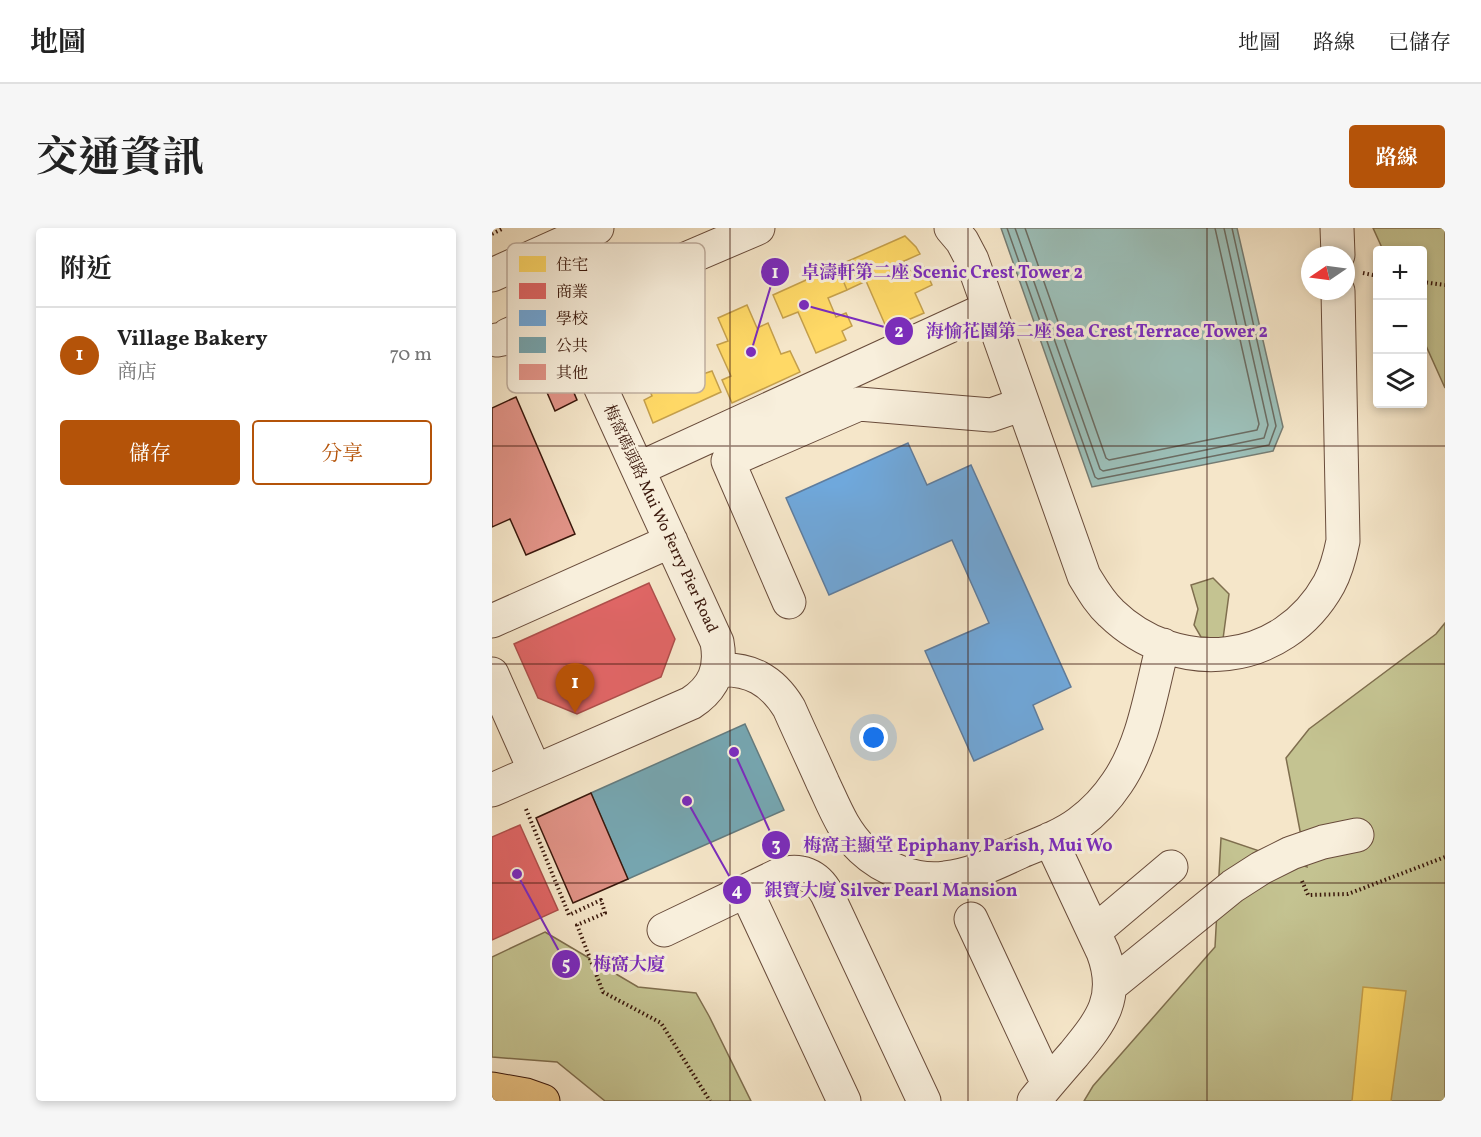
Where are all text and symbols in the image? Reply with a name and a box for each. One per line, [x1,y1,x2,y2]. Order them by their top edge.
text: 地圖 [30,24,86,63]
text: 地圖 [1238,29,1280,58]
text: 路線 [1313,29,1355,58]
text: 已儲存 [1388,29,1451,58]
button: 路線 [1349,125,1445,188]
text: 交通資訊 [36,131,204,190]
legend [507,243,705,393]
north arrow [1301,246,1355,300]
map controls [1373,246,1427,408]
button: + [1373,246,1427,300]
text: 附近 [60,252,112,288]
callout: 卓濤軒第二座 Scenic Crest Tower 2 [760,254,1095,290]
text: 住宅 [556,255,588,277]
text: 1 [771,261,779,286]
text: 卓濤軒第二座 Scenic Crest Tower 2 [801,261,1083,286]
text: 商業 [556,282,588,304]
button: − [1373,300,1427,354]
text: 學校 [556,309,588,331]
callout: 海愉花園第二座 Sea Crest Terrace Tower 2 [884,313,1280,349]
text: 2 [894,320,904,345]
text: 海愉花園第二座 Sea Crest Terrace Tower 2 [926,320,1268,345]
text: Village Bakery [117,324,268,355]
text: 公共 [556,336,588,358]
text: 1 [75,341,84,369]
text: 70 m [389,341,432,369]
button: layers [1373,354,1427,408]
text: 商店 [117,359,157,387]
text: 其他 [556,363,588,385]
street label: 梅窩碼頭路 Mui Wo Ferry Pier Road [597,401,723,637]
button: 儲存 [60,420,240,485]
button: 分享 [252,420,432,485]
pin: 1 [556,664,595,713]
your location [859,723,888,752]
callout: 梅窩主顯堂 Epiphany Parish, Mui Wo [761,827,1125,863]
text: 3 [771,834,781,859]
text: 梅窩主顯堂 Epiphany Parish, Mui Wo [803,834,1113,859]
callout: 銀寶大廈 Silver Pearl Mansion [722,872,1029,908]
text: 4 [732,879,743,904]
text: 銀寶大廈 Silver Pearl Mansion [765,879,1018,904]
callout: 梅窩大廈 [551,946,677,982]
text: 5 [562,953,570,978]
text: 梅窩大廈 [593,953,665,978]

